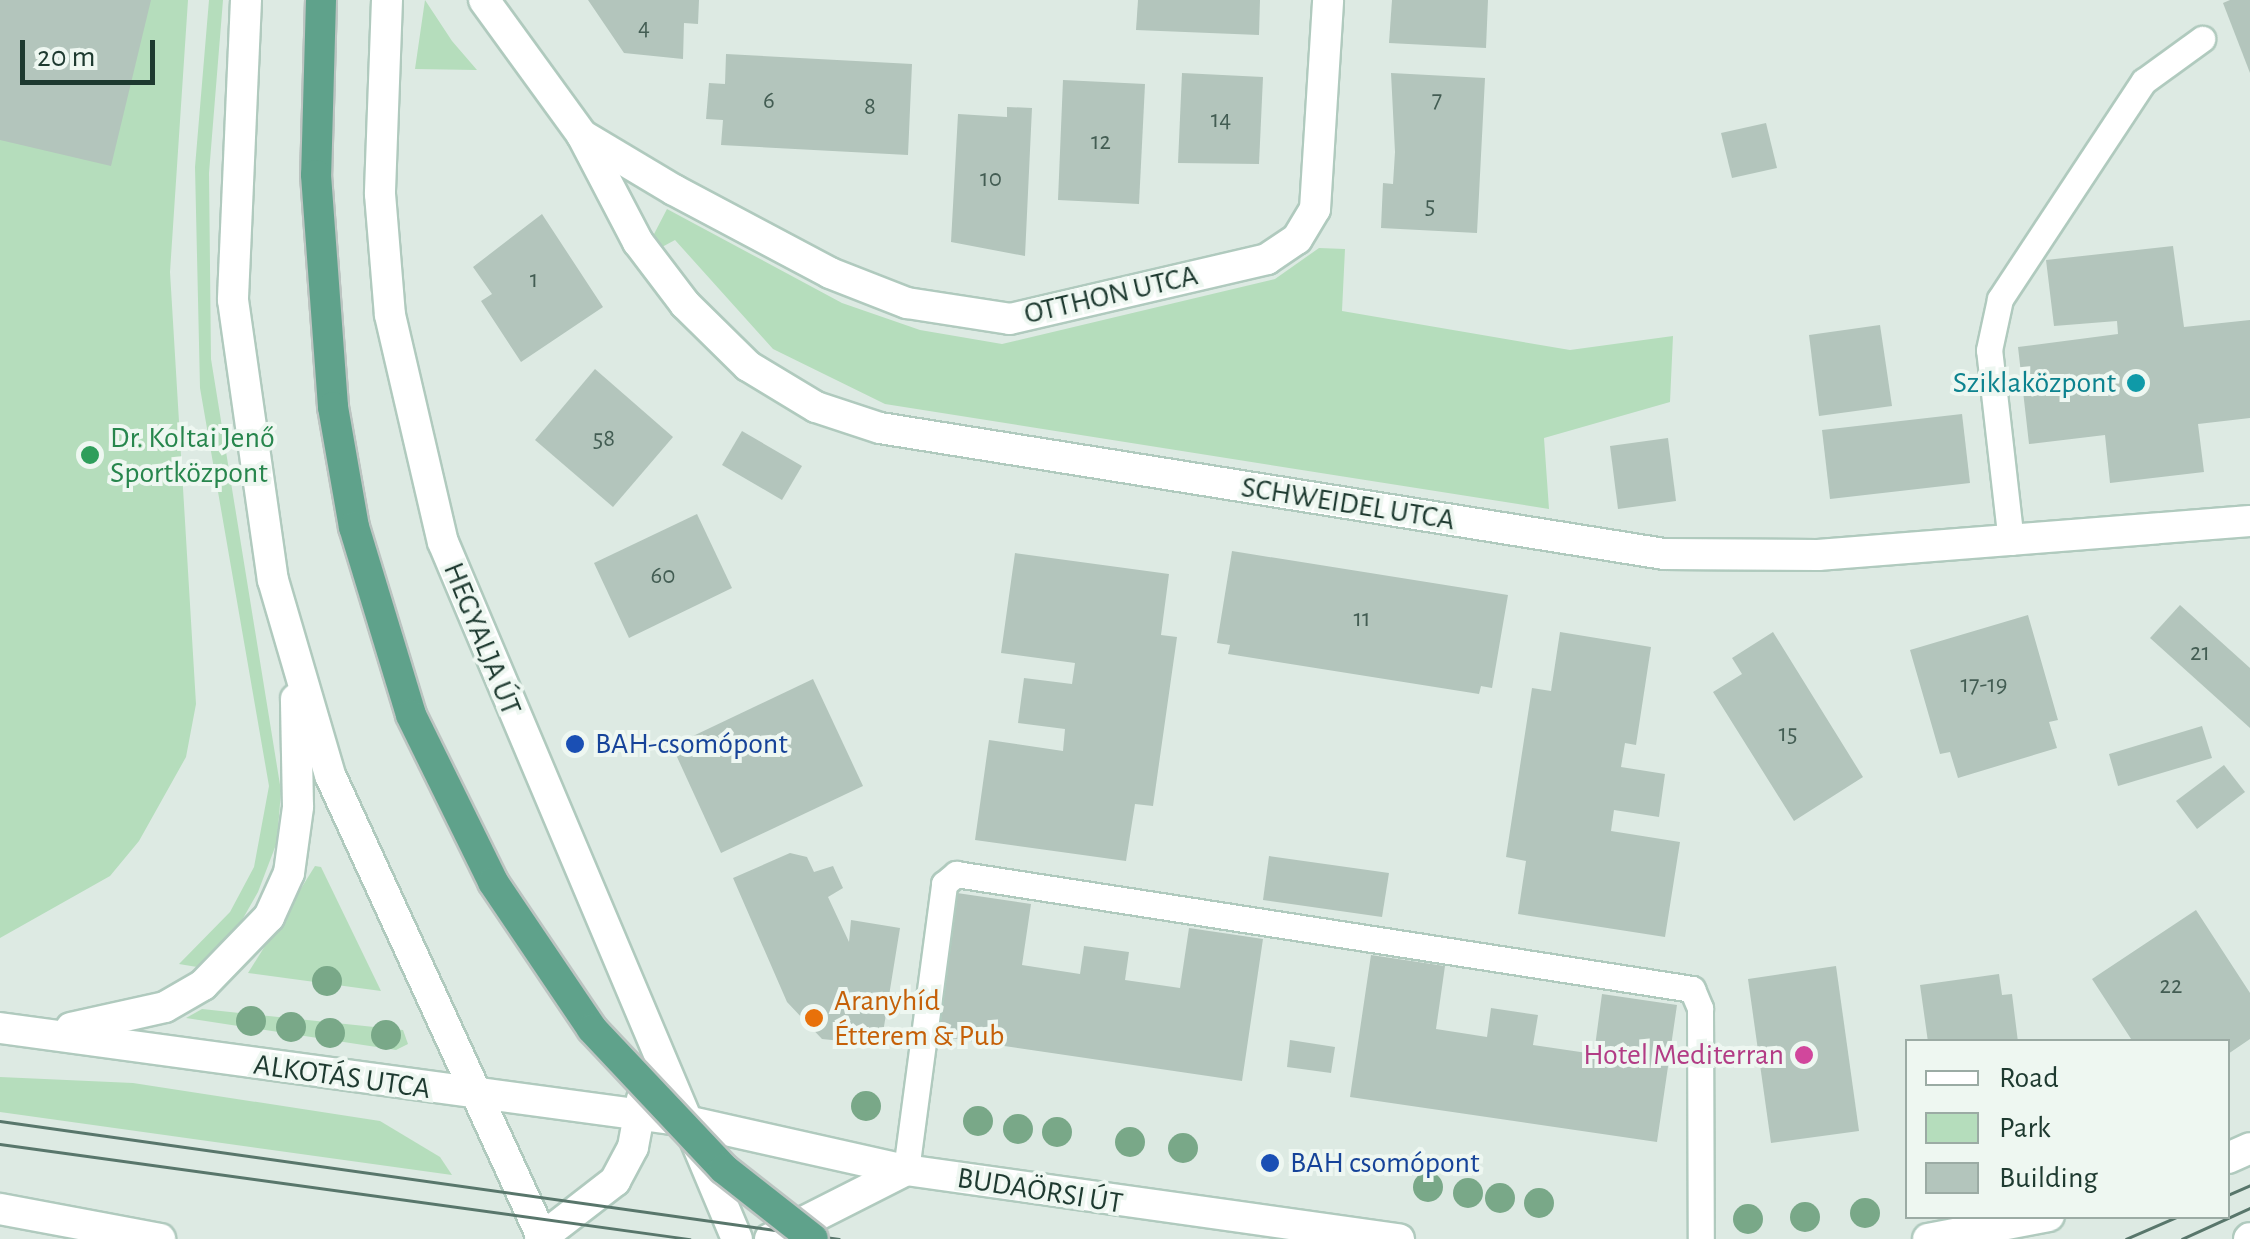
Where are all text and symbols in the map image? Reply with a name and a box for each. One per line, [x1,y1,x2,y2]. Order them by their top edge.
house number: 4 [638,13,650,43]
scale bar [25,20,160,82]
text: 20 m [37,42,95,72]
house number: 7 [1432,85,1442,115]
house number: 6 [763,86,775,116]
house number: 8 [864,92,876,122]
house number: 14 [1211,105,1231,135]
house number: 12 [1091,127,1111,157]
house number: 10 [980,164,1002,194]
house number: 5 [1425,191,1435,221]
street label: OTTHON UTCA [1021,258,1201,332]
house number: 1 [530,265,538,295]
place label: Sziklaközpont [1953,365,2116,401]
marker: Sziklaközpont [2125,372,2147,394]
place label: Dr. Koltai Jenő Sportközpont [110,420,275,490]
house number: 58 [593,424,615,454]
marker: Dr. Koltai Jenő Sportközpont [79,444,101,466]
street label: SCHWEIDEL UTCA [1239,469,1457,539]
street label: HEGYALJA ÚT [435,557,529,721]
house number: 60 [651,561,675,591]
house number: 11 [1353,604,1371,634]
house number: 21 [2190,638,2210,668]
house number: 17-19 [1960,670,2008,700]
house number: 15 [1778,719,1798,749]
place label: BAH-csomópont [595,726,788,762]
marker: BAH-csomópont [564,733,586,755]
house number: 22 [2160,971,2182,1001]
place label: Aranyhíd Étterem & Pub [834,983,1005,1054]
marker: Aranyhíd Étterem & Pub [803,1007,825,1029]
place label: Hotel Mediterran [1583,1037,1784,1073]
legend [1905,1039,2230,1219]
marker: Hotel Mediterran [1793,1044,1815,1066]
street label: ALKOTÁS UTCA [251,1047,433,1107]
text: Road [1999,1063,2059,1093]
text: Park [1999,1113,2051,1143]
place label: BAH csomópont [1290,1145,1479,1181]
marker: BAH csomópont [1259,1152,1281,1174]
street label: BUDAÖRSI ÚT [955,1160,1125,1222]
text: Building [1999,1163,2098,1193]

